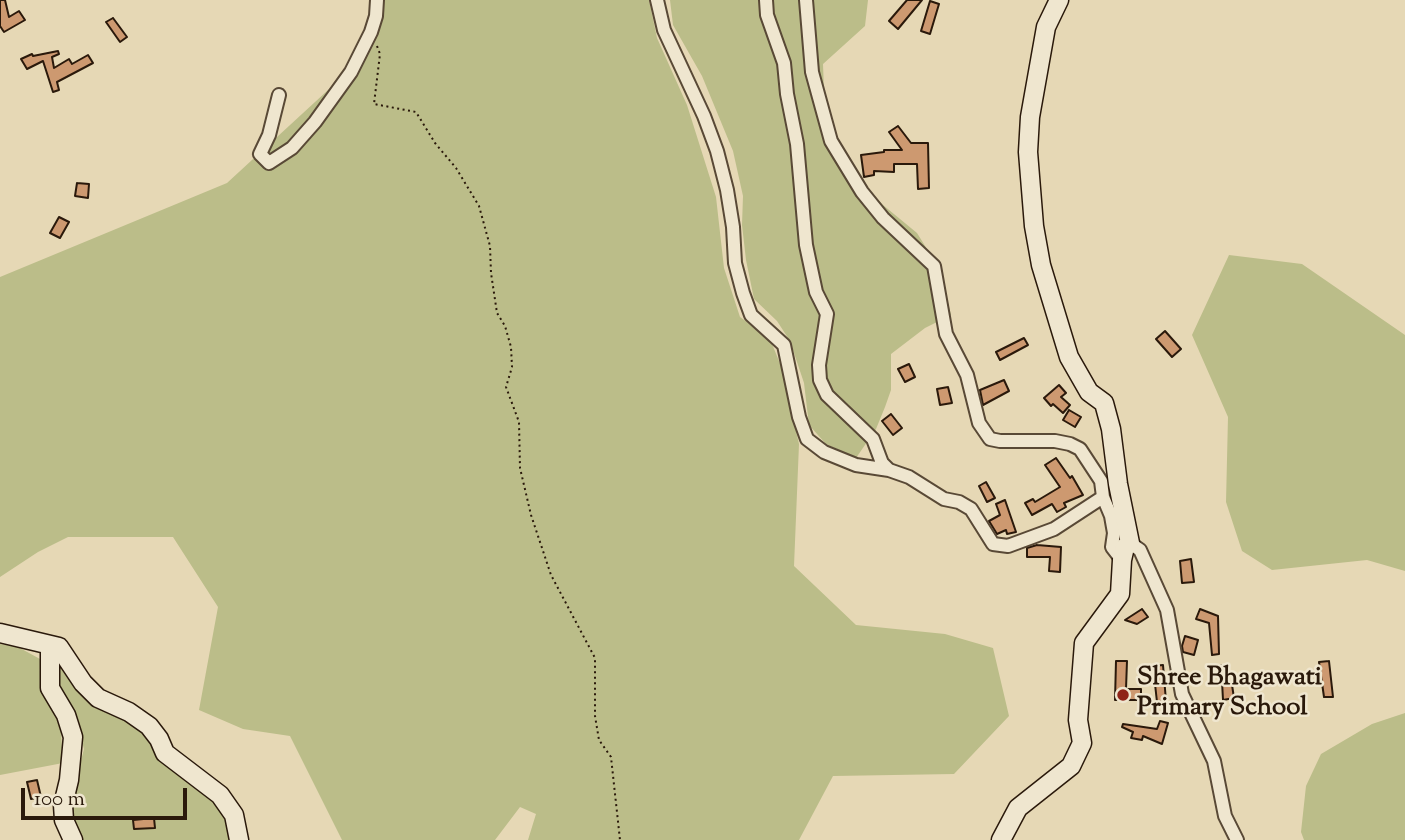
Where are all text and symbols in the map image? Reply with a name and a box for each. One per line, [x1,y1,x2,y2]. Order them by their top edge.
place label: Shree Bhagawati Primary School [1137,664,1322,726]
marker: Shree Bhagawati Primary School [1115,687,1131,703]
scale bar [24,774,191,818]
text: 100 m [34,785,85,815]

